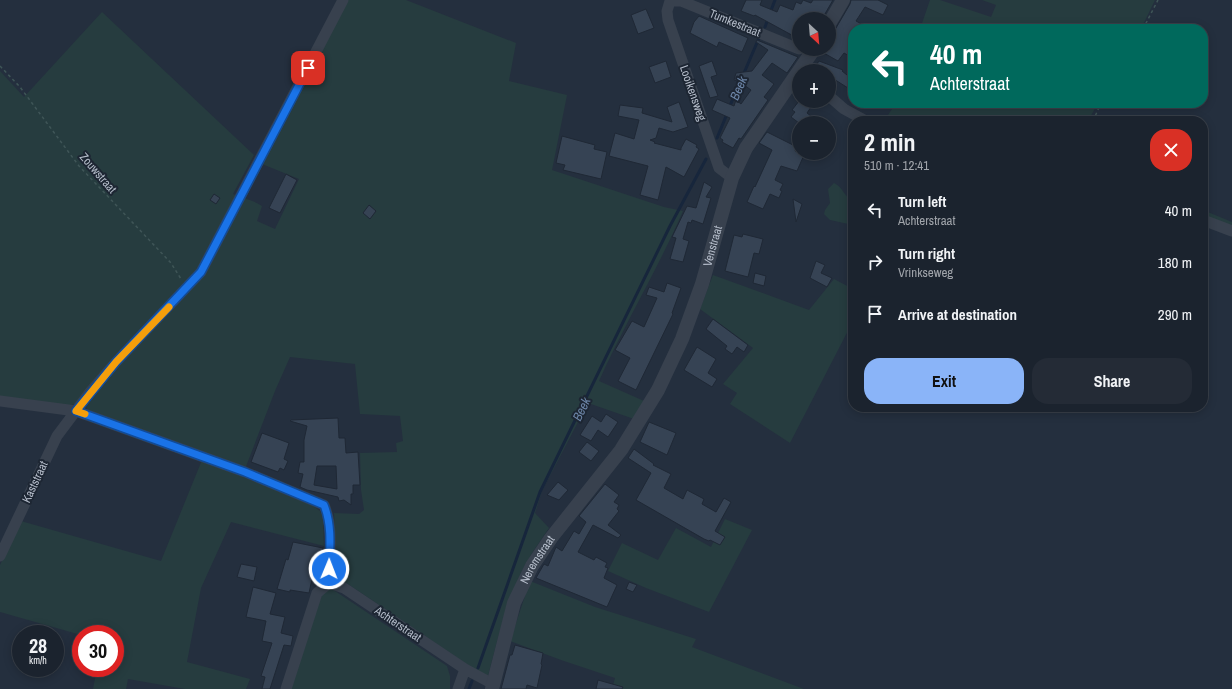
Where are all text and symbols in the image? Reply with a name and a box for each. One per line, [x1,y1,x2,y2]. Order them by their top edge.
street label: Tumkestraat [707,5,763,41]
north arrow [792,12,836,56]
map controls [792,12,836,160]
text: 40 m [930,35,982,73]
icon: left [864,40,916,92]
pin [291,51,325,85]
icon: arrive [297,57,319,79]
street label: Looikensweg [676,63,710,124]
button: + [792,64,836,108]
text: Achterstraat [930,71,1010,96]
water label: Beek [726,73,751,103]
button: − [792,116,836,160]
text: 2 min [864,126,915,158]
button: close [1150,129,1192,171]
street label: Zouwstraat [76,149,120,197]
text: 510 m · 12:41 [864,157,929,174]
text: Turn left [898,191,946,212]
icon: left [864,199,886,221]
text: 40 m [1165,200,1192,221]
text: Achterstraat [898,212,955,229]
street label: Venstraat [699,224,726,268]
text: Turn right [898,243,955,264]
icon: right [864,251,886,273]
text: 180 m [1158,252,1192,273]
text: Vrinkseweg [898,264,953,281]
icon: arrive [864,303,886,325]
text: Arrive at destination [898,304,1017,325]
text: 290 m [1158,304,1192,325]
button: Exit [864,358,1024,404]
button: Share [1032,358,1192,404]
water label: Beek [568,394,595,424]
street label: Kaststraat [18,458,52,505]
street label: Neremstraat [516,532,559,587]
position arrow [308,548,350,590]
street label: Achterstraat [371,602,425,646]
speed limit sign: 30 [72,625,124,677]
text: 28 [29,632,47,659]
text: km/h [29,654,47,667]

